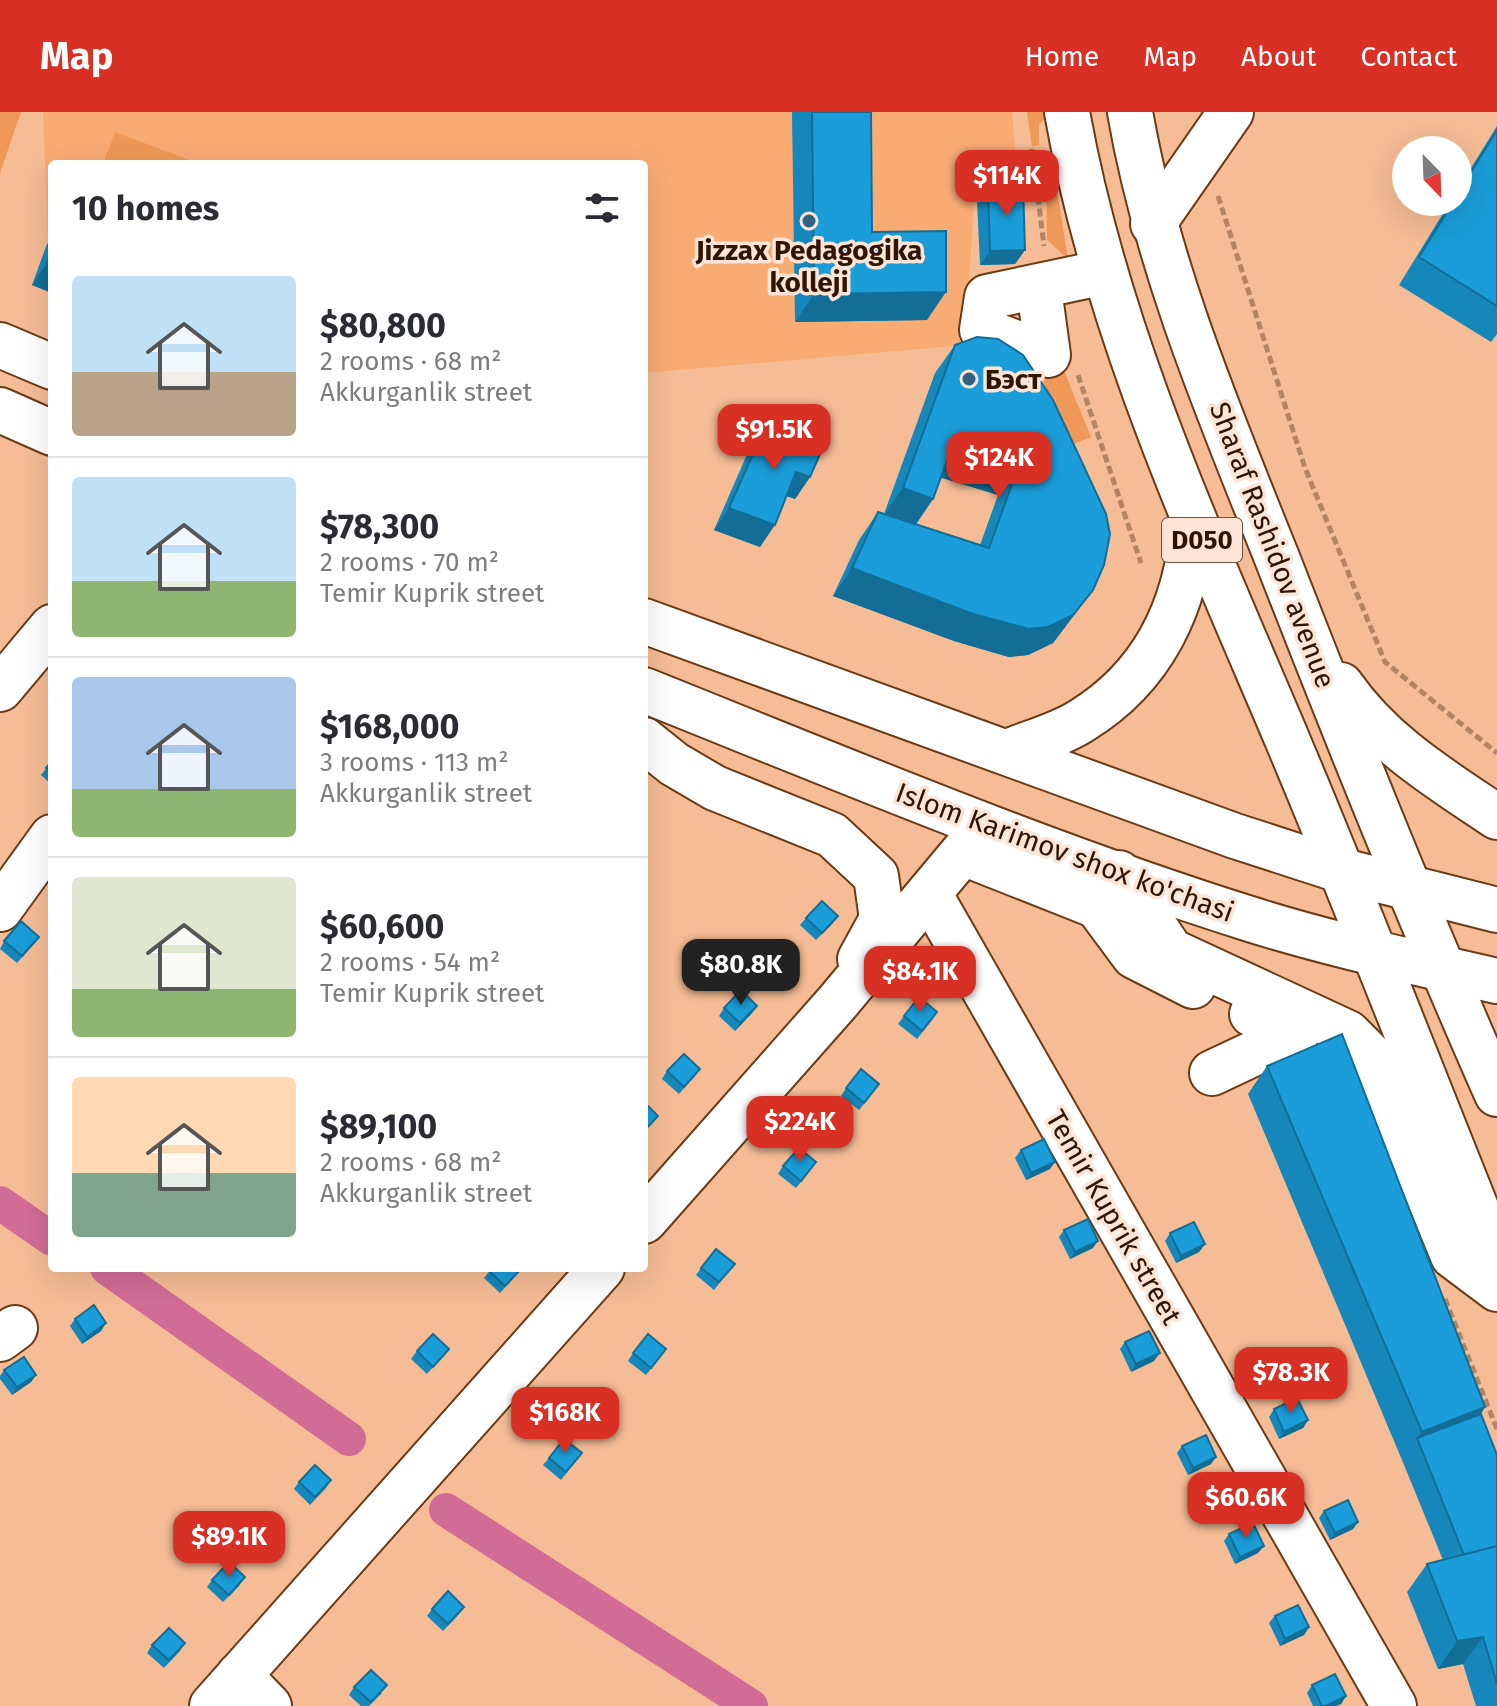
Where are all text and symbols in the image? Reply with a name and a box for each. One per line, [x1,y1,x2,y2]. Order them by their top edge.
text: Map [40,33,113,79]
text: Home [1025,40,1099,73]
text: Map [1143,40,1197,73]
text: About [1241,40,1316,73]
text: Contact [1360,40,1457,73]
north arrow [1392,136,1472,216]
map controls [1392,136,1472,216]
pin: $114K [951,150,1063,218]
text: $114K [973,160,1041,191]
icon: filters [580,186,624,230]
text: 10 homes [72,188,219,229]
marker: Jizzax Pedagogika kolleji [800,212,818,230]
place label: Jizzax Pedagogika kolleji [695,234,922,299]
text: $80,800 [320,305,446,346]
icon: home [136,308,232,404]
text: 2 rooms · 68 m² [320,346,501,377]
place label: Бэст [985,363,1042,396]
marker: Бэст [960,370,978,388]
text: Akkurganlik street [320,377,532,408]
street label: Sharaf Rashidov avenue [1203,398,1342,693]
pin: $91.5K [709,404,839,472]
text: $91.5K [736,414,812,445]
pin: $124K [943,432,1055,500]
text: $124K [964,442,1034,473]
text: $78,300 [320,506,439,547]
icon: home [136,509,232,605]
road number: D050 [1162,518,1242,562]
text: 2 rooms · 70 m² [320,547,499,578]
text: Temir Kuprik street [320,578,544,609]
text: $168,000 [320,706,460,747]
icon: home [136,709,232,805]
text: 3 rooms · 113 m² [320,747,509,778]
street label: Islom Karimov shox ko'chasi [891,776,1238,929]
text: Akkurganlik street [320,778,532,809]
text: $60,600 [320,906,445,947]
icon: home [136,909,232,1005]
pin: $80.8K [676,939,806,1007]
pin: $84.1K [855,946,985,1014]
text: 2 rooms · 54 m² [320,947,500,978]
text: $80.8K [700,949,782,980]
text: $84.1K [882,956,958,987]
text: Temir Kuprik street [320,978,544,1009]
pin: $224K [744,1096,856,1164]
street label: Temir Kuprik street [1039,1104,1189,1331]
text: $89,100 [320,1106,437,1147]
text: $224K [764,1106,836,1137]
icon: home [136,1109,232,1205]
text: 2 rooms · 68 m² [320,1147,501,1178]
text: Akkurganlik street [320,1178,532,1209]
pin: $78.3K [1226,1347,1356,1415]
text: $78.3K [1252,1357,1330,1388]
pin: $168K [509,1387,621,1455]
text: $168K [529,1397,601,1428]
pin: $60.6K [1181,1472,1311,1540]
text: $60.6K [1205,1482,1287,1513]
pin: $89.1K [164,1511,294,1579]
text: $89.1K [191,1521,267,1552]

